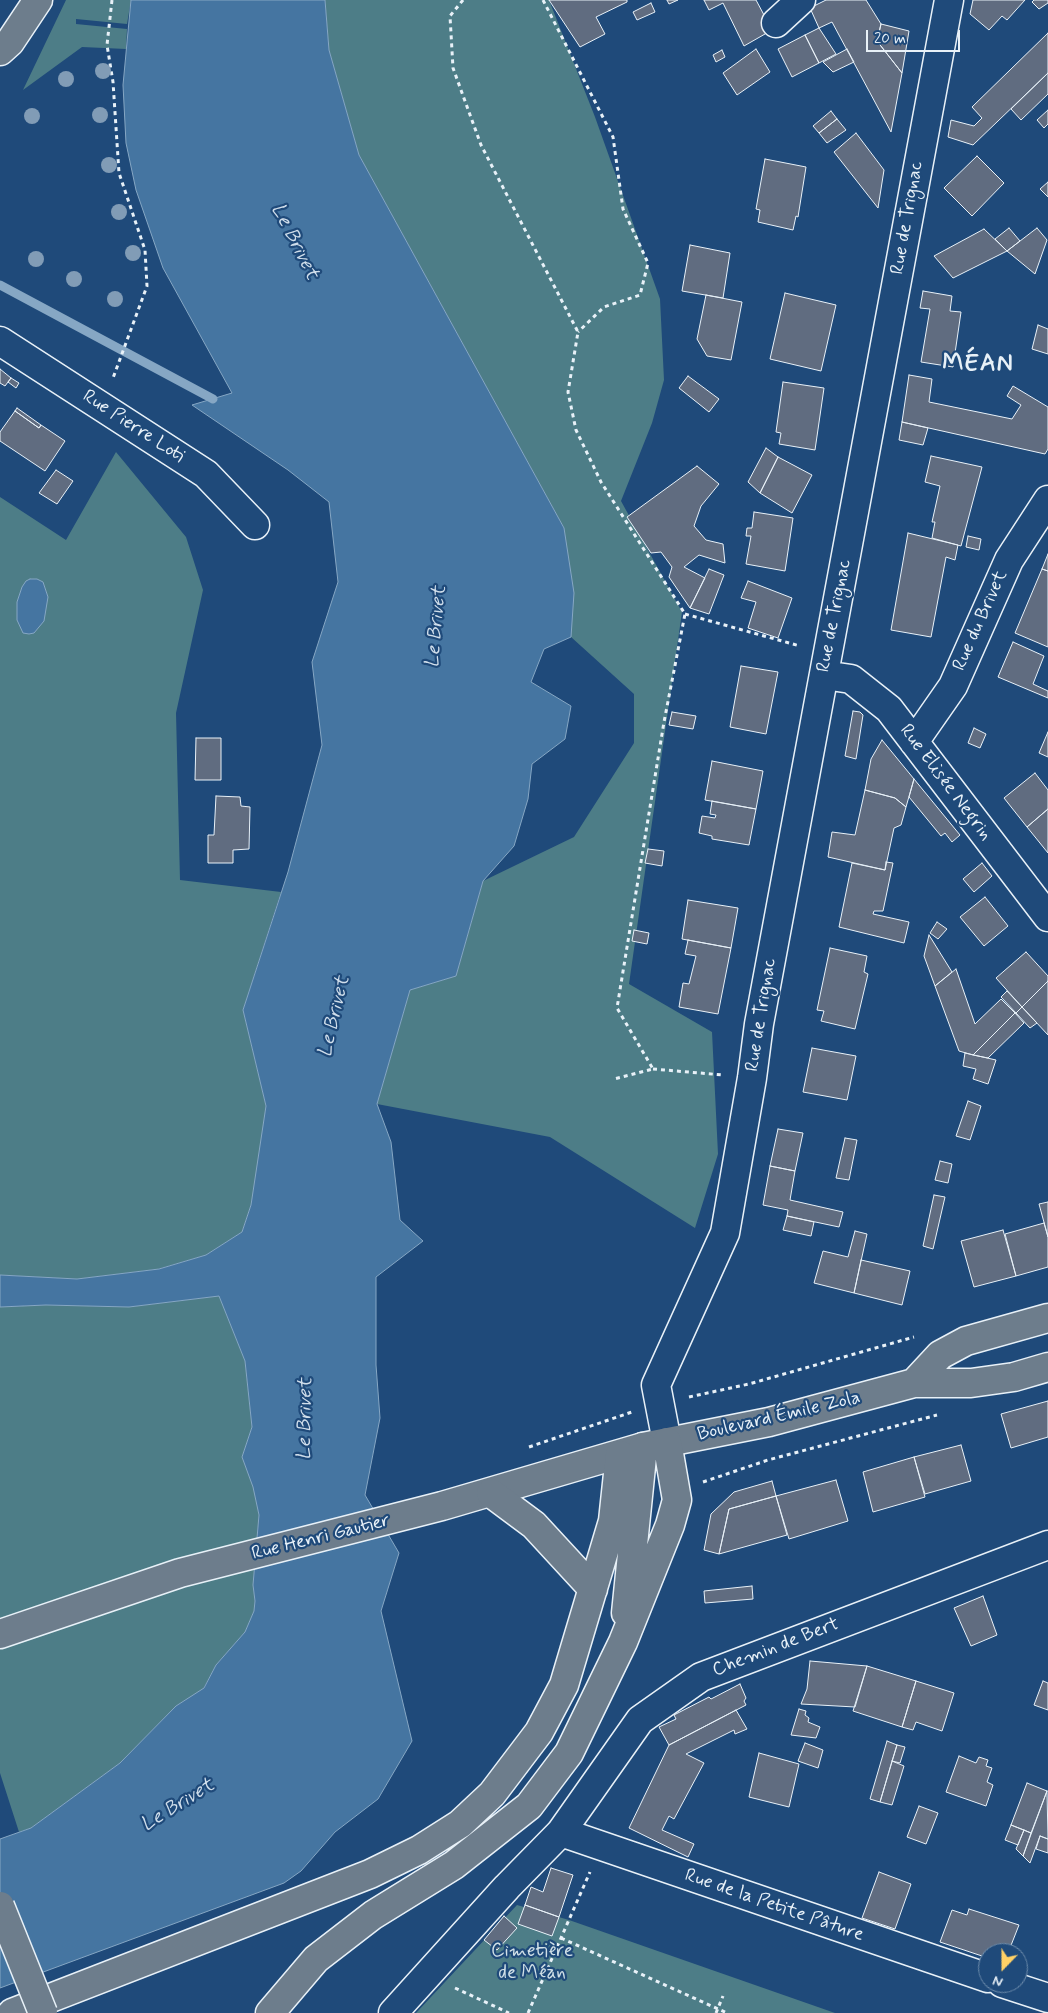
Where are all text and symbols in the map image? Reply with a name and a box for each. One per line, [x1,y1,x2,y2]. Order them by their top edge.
scale bar [868,20,962,52]
text: 20 m [874,29,906,49]
street label: Rue de Trignac [887,160,929,276]
water label: Le Brivet [265,200,323,284]
district label: MÉAN [942,351,1014,379]
street label: Rue Pierre Loti [78,385,188,469]
street label: Rue de Trignac [813,558,857,674]
street label: Rue du Brivet [949,567,1013,675]
water label: Le Brivet [421,585,453,669]
street label: Rue Elisée Negrin [894,720,996,846]
street label: Rue de Trignac [742,957,782,1073]
water label: Le Brivet [314,974,356,1060]
water label: Le Brivet [293,1378,319,1460]
street label: Boulevard Émile Zola [695,1387,863,1447]
street label: Rue Henri Gautier [250,1510,392,1566]
street label: Chemin de Bert [709,1613,843,1683]
water label: Le Brivet [137,1774,219,1838]
street label: Rue de la Petite Pâture [681,1865,867,1947]
park label: Cimetière de Méan [491,1941,573,1985]
north arrow [978,1943,1028,1993]
text: N [990,1971,1005,1991]

